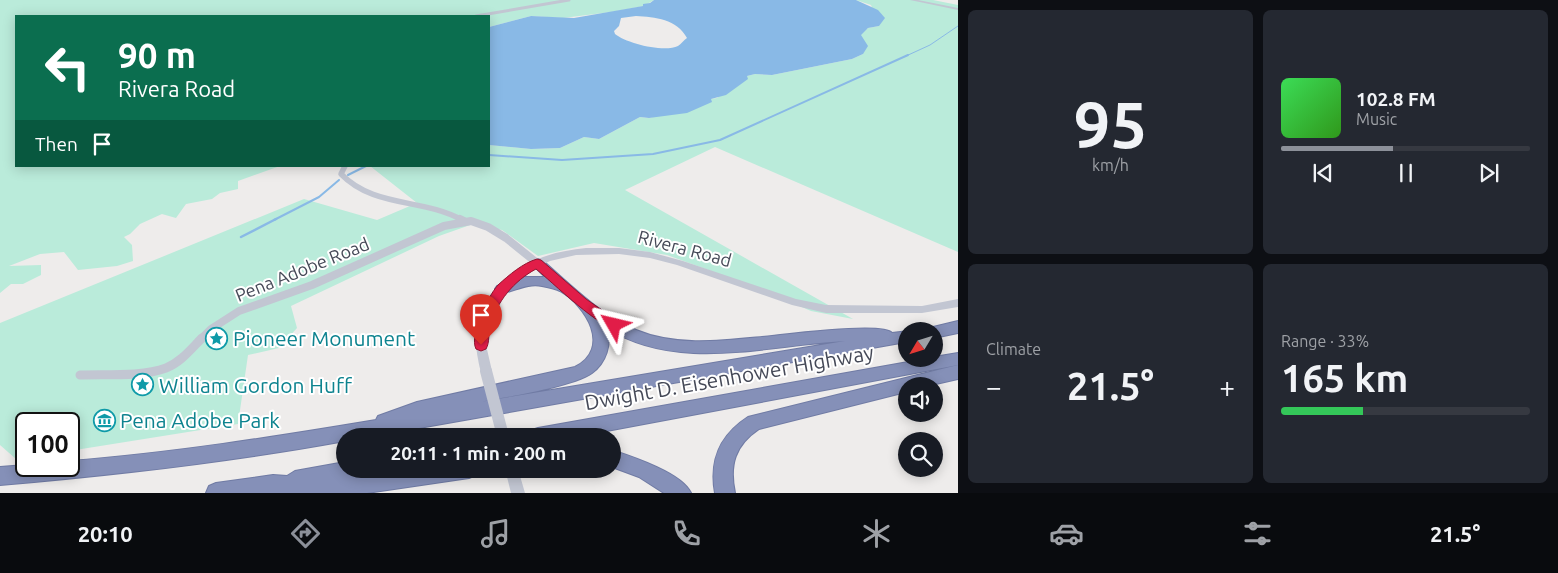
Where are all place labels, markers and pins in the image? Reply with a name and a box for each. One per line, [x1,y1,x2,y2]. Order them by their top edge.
pin [460,294,502,345]
place icon: Pioneer Monument [205,326,229,350]
place label: Pioneer Monument [233,326,415,350]
place icon: William Gordon Huff [131,373,155,397]
place label: William Gordon Huff [159,373,353,397]
museum icon: Pena Adobe Park [92,408,116,432]
place label: Pena Adobe Park [120,408,280,432]

